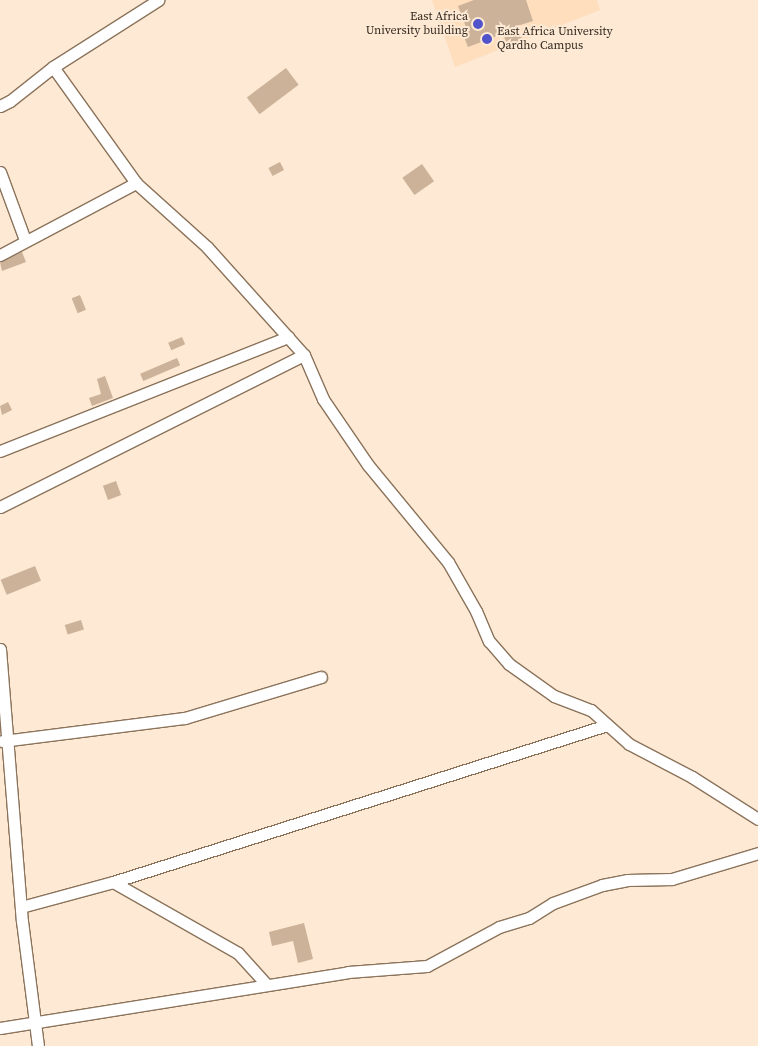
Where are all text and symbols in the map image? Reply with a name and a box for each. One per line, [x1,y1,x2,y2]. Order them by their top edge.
place label: East Africa University building [366,10,468,38]
marker: East Africa University building [472,18,484,30]
place label: East Africa University Qardho Campus [497,25,613,53]
marker: East Africa University Qardho Campus [481,33,493,45]

